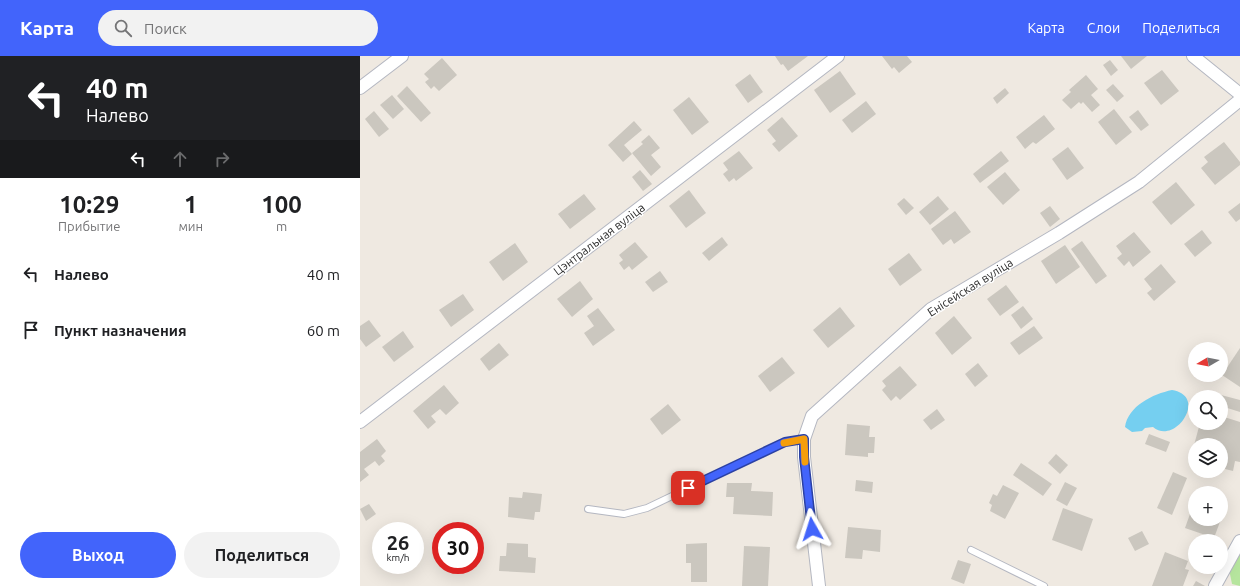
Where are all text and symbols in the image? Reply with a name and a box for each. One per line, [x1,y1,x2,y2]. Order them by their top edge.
search box [98,10,378,46]
text: Карта [20,17,74,39]
icon: search [112,17,134,39]
text: Поиск [144,20,187,37]
text: Карта [1027,20,1065,36]
text: Слои [1087,20,1120,36]
text: Поделиться [1142,20,1220,36]
icon: left [20,72,72,124]
text: 40 m [86,72,148,103]
text: Налево [86,105,149,125]
icon: left [127,148,149,170]
icon: ahead [169,148,191,170]
icon: right [211,148,233,170]
text: 10:29 [59,191,119,218]
text: 1 [184,191,198,218]
text: 100 [261,191,302,218]
street label: Цэнтральная вуліца [551,201,647,277]
text: Прибытие [58,219,120,233]
text: мин [178,219,203,233]
text: m [276,219,287,233]
street label: Енісейская вуліца [925,255,1015,319]
icon: left [20,263,42,285]
text: Налево [54,266,109,283]
text: 40 m [307,266,340,283]
icon: arrive [20,319,42,341]
text: Пункт назначения [54,322,187,339]
text: 60 m [307,322,340,339]
north arrow [1188,342,1228,382]
map controls [1188,342,1228,574]
button: search [1188,390,1228,430]
button: layers [1188,438,1228,478]
pin [671,471,705,505]
icon: arrive [677,477,699,499]
button: + [1188,486,1228,526]
position arrow [791,508,833,550]
speed limit sign: 30 [432,522,484,574]
text: 26 [387,531,409,554]
button: Выход [20,532,176,578]
button: Поделиться [184,532,340,578]
button: − [1188,534,1228,574]
text: km/h [386,552,410,563]

